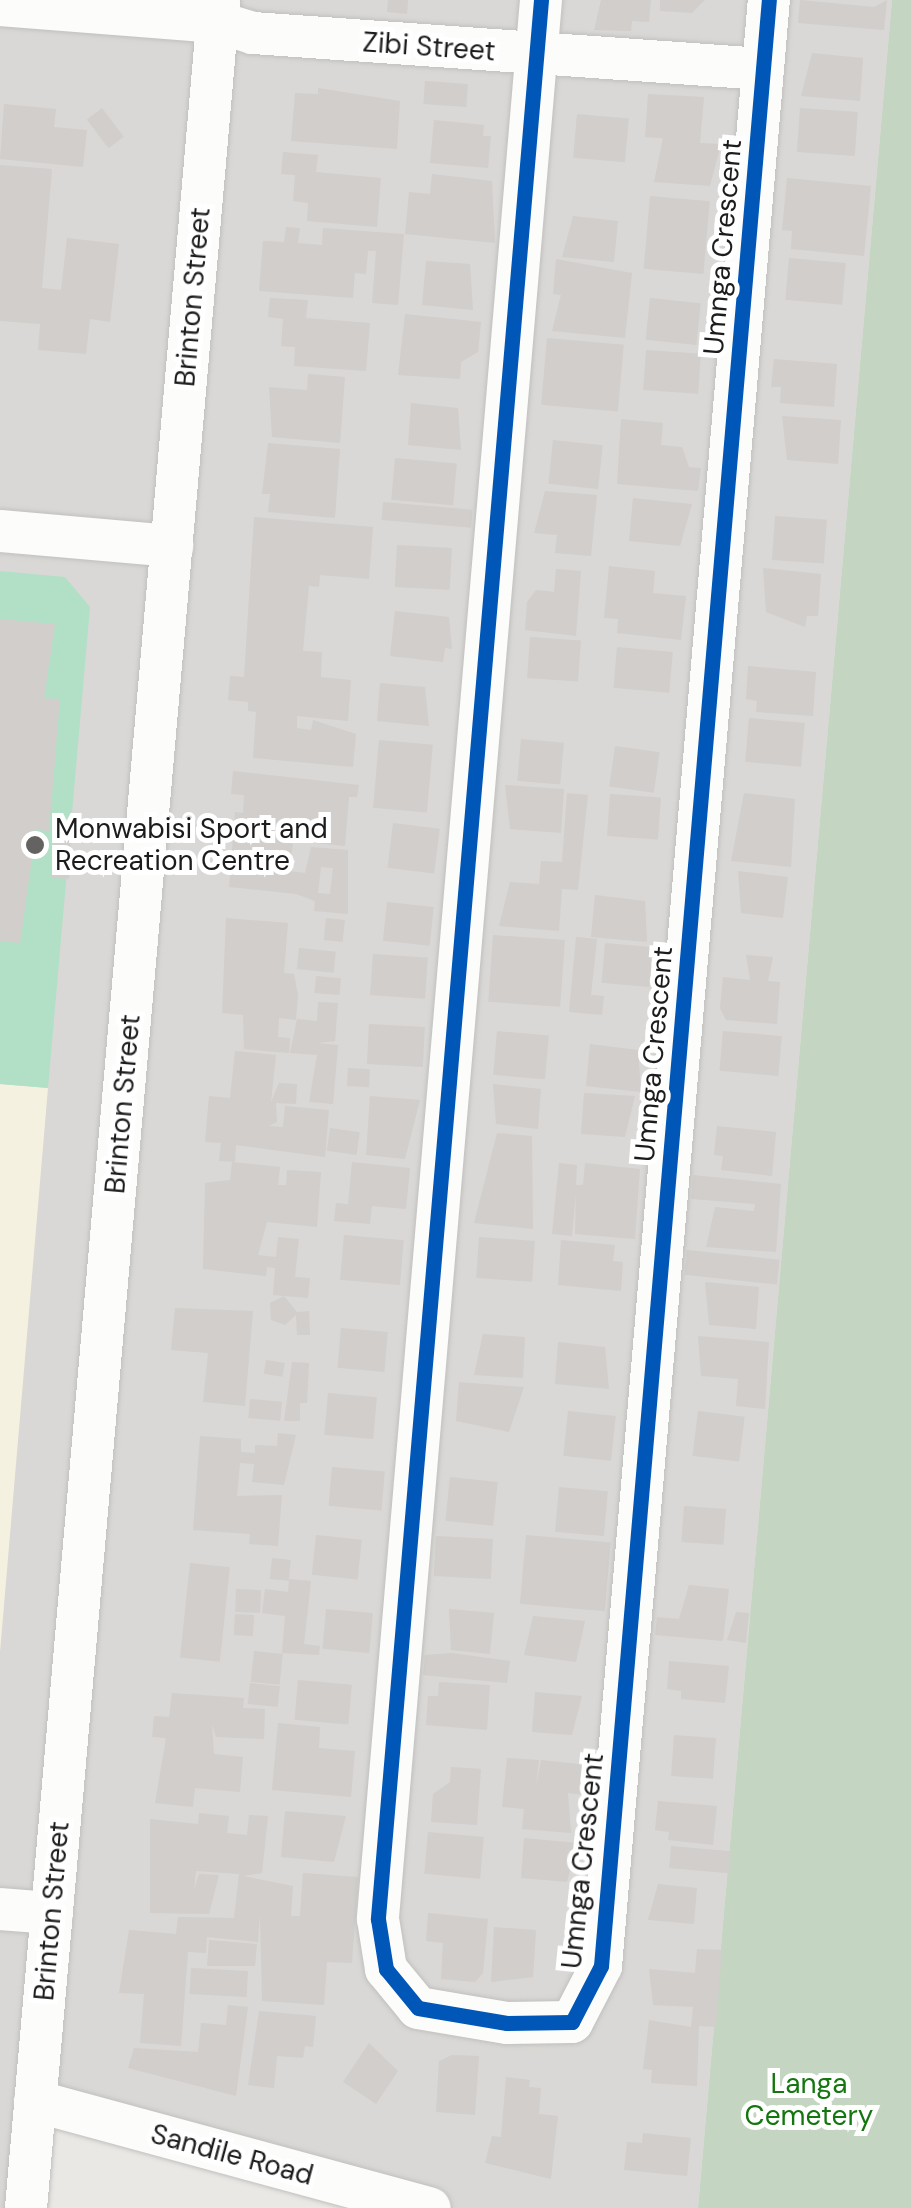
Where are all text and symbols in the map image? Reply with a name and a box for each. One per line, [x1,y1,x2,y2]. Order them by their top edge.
street label: Zibi Street [362,26,496,68]
street label: Umnga Crescent [697,138,749,356]
street label: Brinton Street [168,206,218,388]
place label: Monwabisi Sport and Recreation Centre [55,812,328,878]
marker: Monwabisi Sport and Recreation Centre [24,834,46,856]
street label: Umnga Crescent [628,945,680,1163]
street label: Brinton Street [98,1013,148,1195]
street label: Umnga Crescent [555,1752,611,1970]
street label: Brinton Street [27,1820,77,2002]
park label: Langa Cemetery [745,2067,873,2133]
street label: Sandile Road [147,2117,317,2193]

